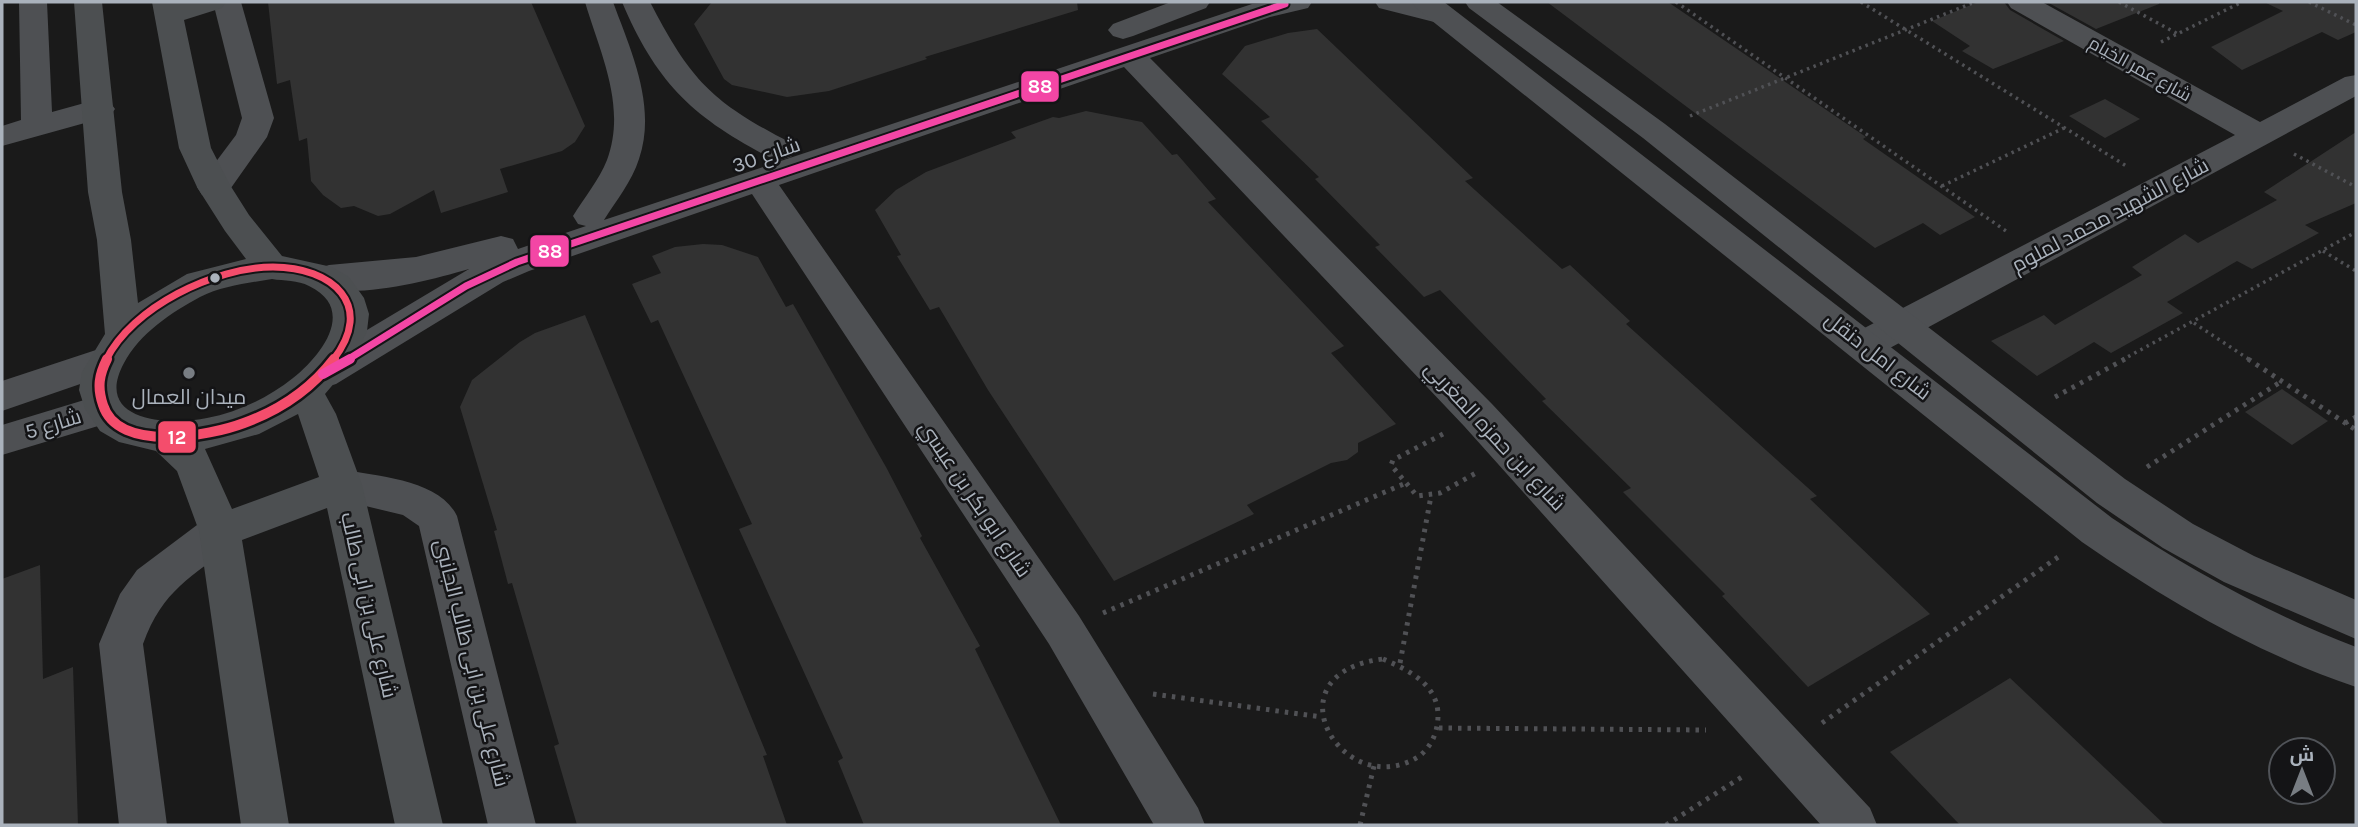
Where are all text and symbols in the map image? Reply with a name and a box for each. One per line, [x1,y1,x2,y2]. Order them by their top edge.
street label: شارع عمر الخيام [2084,32,2195,107]
line badge: 88 [1020,70,1060,103]
text: 88 [1028,76,1052,98]
street label: شارع 30 [729,132,804,180]
street label: شارع الشهيد محمد لملوم [2007,153,2214,279]
line badge: 88 [529,234,570,268]
text: 88 [538,241,562,263]
unlabelled marker [208,271,222,285]
street label: شارع امل دنقل [1819,307,1936,407]
street label: شارع ابن حمزه المغربي [1417,356,1570,518]
marker: ميدان العمال [181,365,197,381]
place label: ميدان العمال [132,385,246,410]
street label: شارع 5 [22,404,85,446]
street label: شارع ابو بكر بن عيسي [911,416,1036,583]
line badge: 12 [157,420,197,454]
text: 12 [168,427,186,449]
street label: شارع على بن ابى طالب [334,510,402,701]
street label: شارع على بن ابى طالب الجانبى [428,537,514,790]
north arrow [2267,736,2337,806]
text: ش [2290,744,2314,766]

